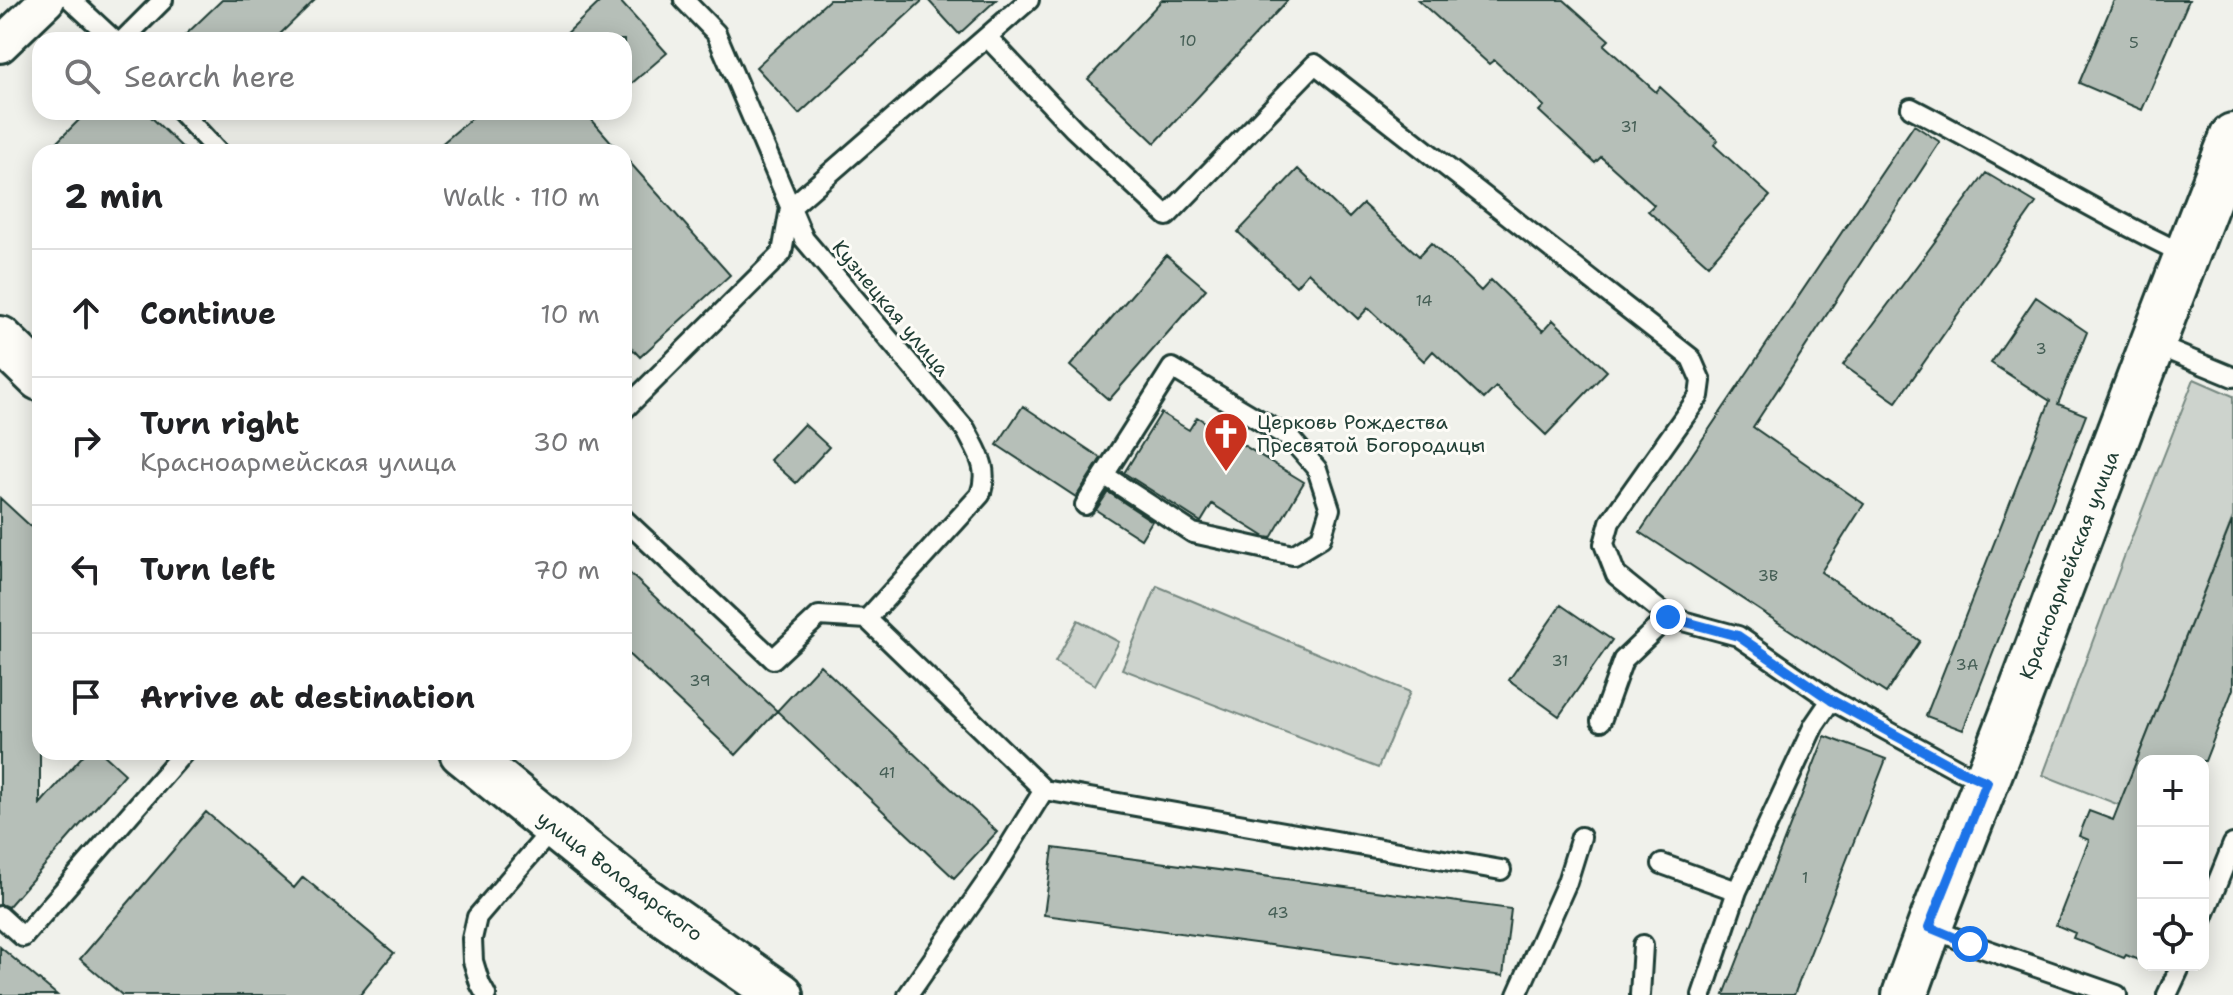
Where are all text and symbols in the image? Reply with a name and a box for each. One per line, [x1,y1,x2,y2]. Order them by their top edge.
house number: 10 [1179,30,1197,51]
search box [32,32,632,120]
house number: 5 [2129,32,2139,53]
icon: search [60,54,104,98]
text: Search here [124,56,295,97]
house number: 31 [1620,116,1638,137]
text: 2 min [64,173,163,219]
text: Walk · 110 m [442,179,600,214]
street label: Кузнецкая улица [827,235,956,382]
house number: 14 [1415,290,1433,311]
icon: ahead [64,291,108,335]
text: Continue [140,293,276,334]
text: 10 m [540,296,600,331]
house number: 3 [2035,338,2047,359]
text: Turn right [140,403,299,444]
place label: Церковь Рождества Пресвятой Богородицы [1257,409,1485,458]
church icon: Церковь Рождества Пресвятой Богородицы [1202,410,1250,473]
icon: right [64,419,108,463]
text: 30 m [533,424,600,459]
text: Красноармейская улица [140,444,456,479]
street label: Красноармейская улица [2013,446,2125,683]
icon: left [64,547,108,591]
text: Turn left [140,549,275,590]
text: 70 m [533,552,600,587]
house number: 3В [1758,565,1778,586]
route end [1650,599,1686,635]
house number: 31 [1551,650,1569,671]
house number: 3А [1956,654,1978,675]
house number: 39 [689,670,711,691]
icon: arrive [64,675,108,719]
text: Arrive at destination [140,677,475,718]
map controls [2137,755,2209,971]
button: + [2137,755,2209,827]
house number: 41 [878,762,896,783]
street label: улица Володарского [532,805,708,947]
button: − [2137,827,2209,899]
house number: 1 [1802,867,1808,888]
button: locate [2137,899,2209,971]
house number: 43 [1267,902,1289,923]
route start [1952,926,1988,962]

